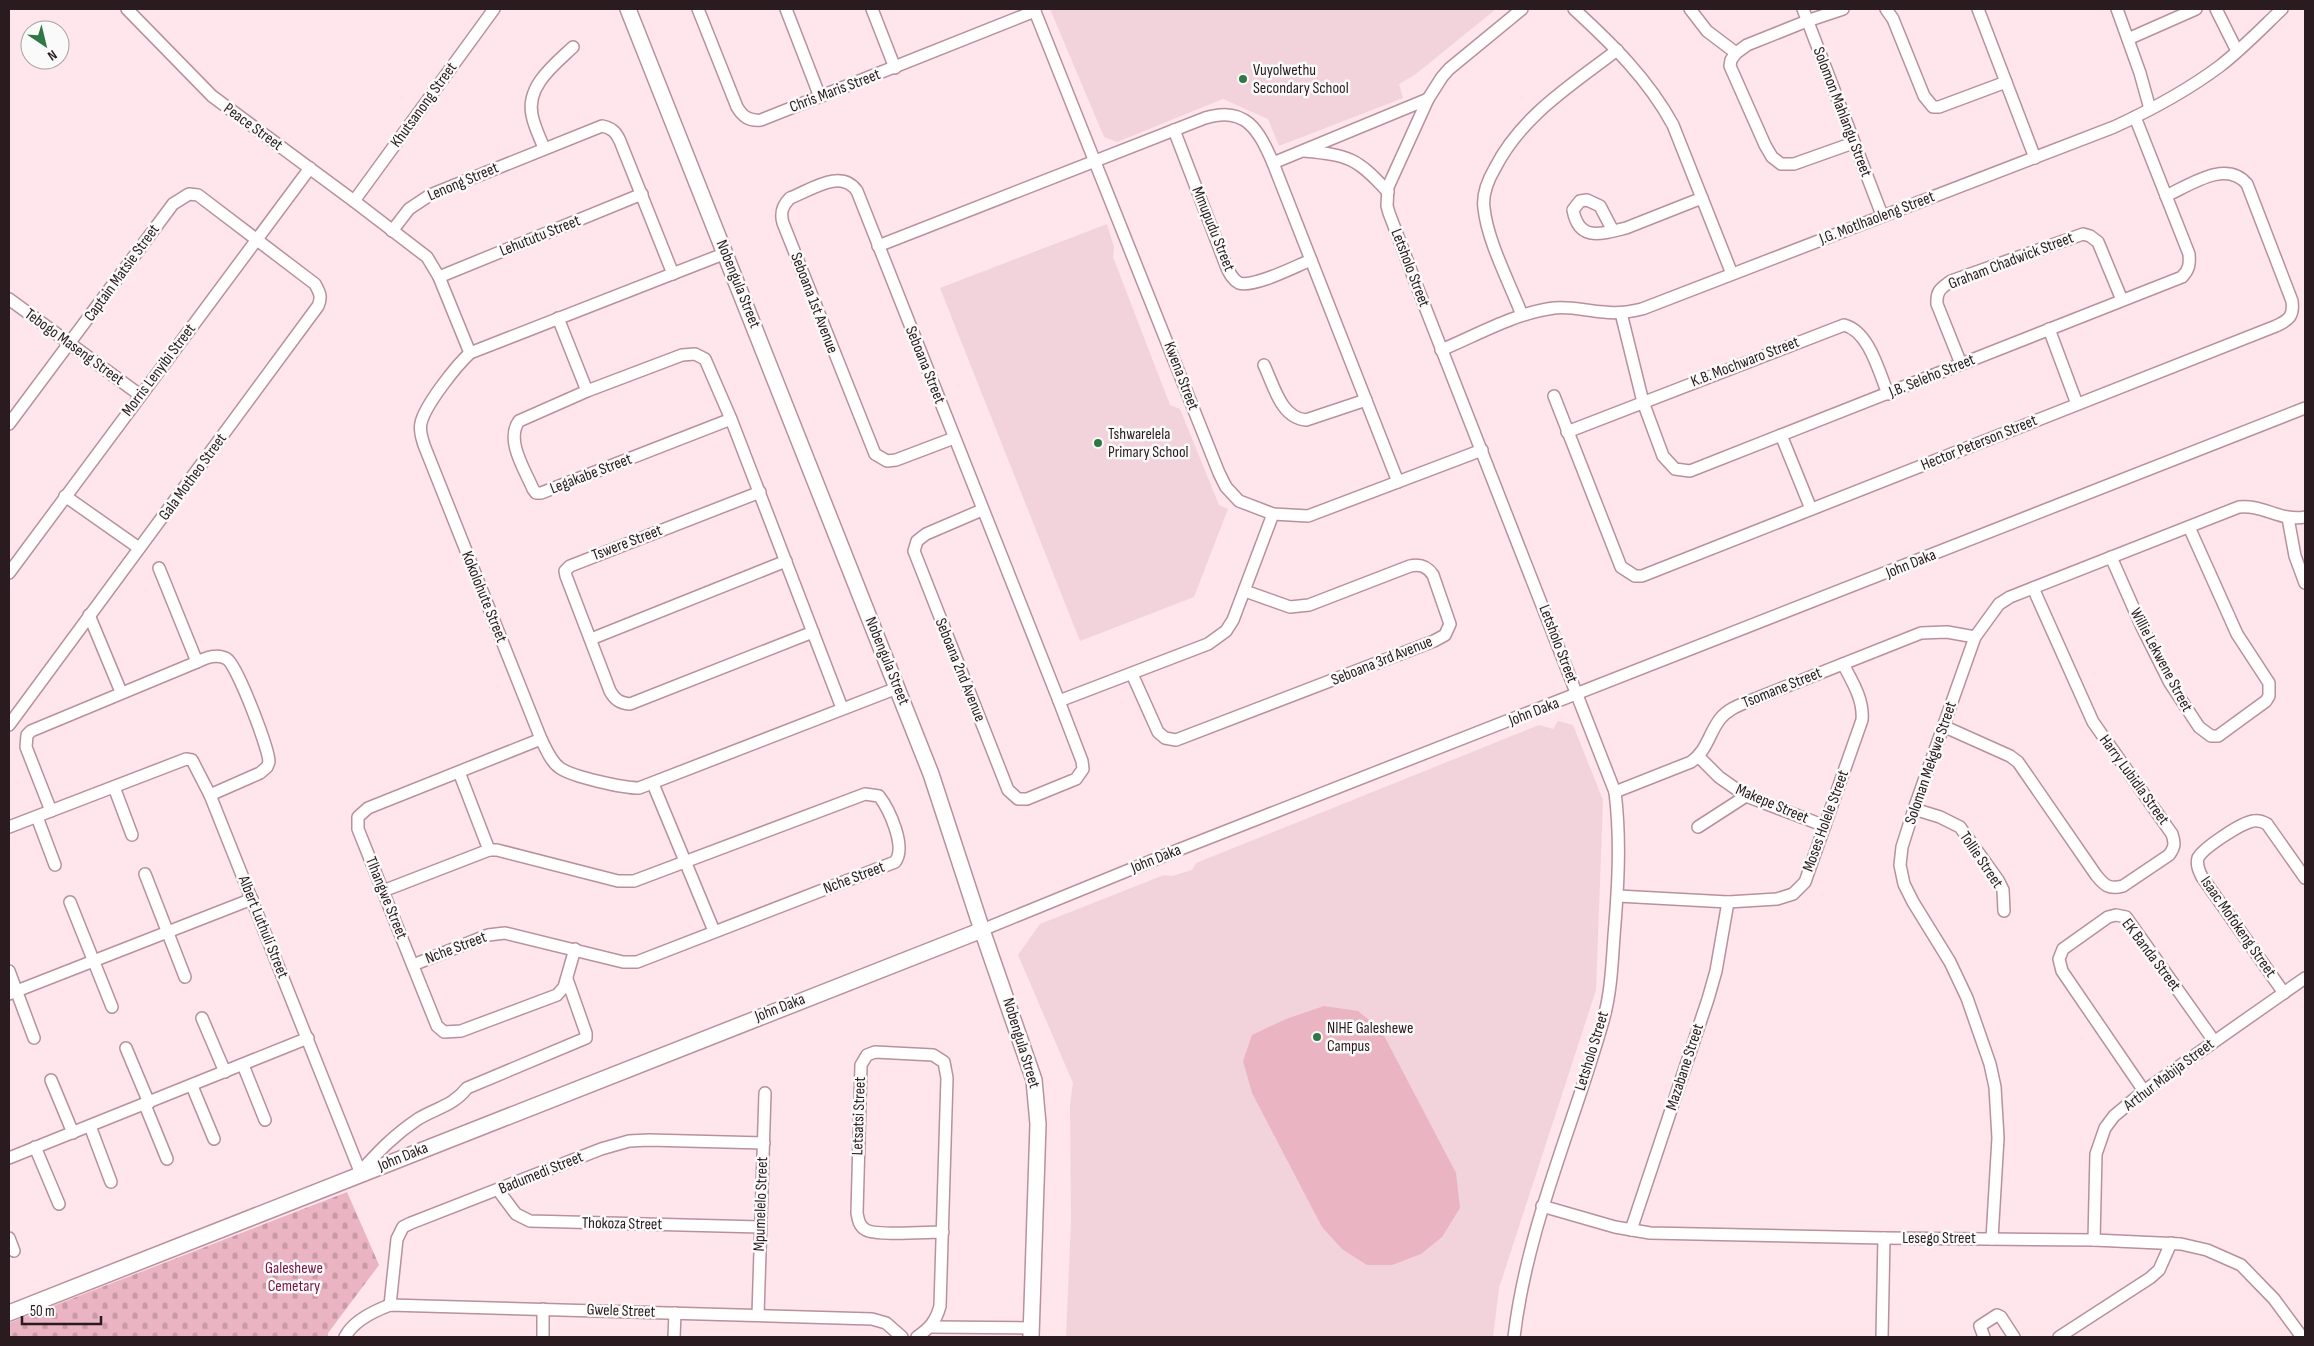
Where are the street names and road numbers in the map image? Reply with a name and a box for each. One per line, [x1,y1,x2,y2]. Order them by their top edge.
street label: Solomon Mahlangu Street [1809,45,1876,180]
street label: Khutsanong Street [387,59,461,151]
street label: Chris Maris Street [787,65,883,117]
street label: Peace Street [220,99,286,155]
street label: Lenong Street [425,159,501,205]
street label: Mmupudu Street [1187,184,1239,274]
street label: J.G. Motlhaoleng Street [1816,187,1937,249]
street label: Lehututu Street [497,211,583,261]
street label: Captain Matsie Street [80,221,164,325]
street label: Letsholo Street [1386,226,1434,310]
street label: Graham Chadwick Street [1946,228,2076,294]
street label: Nobengula Street [712,237,764,331]
street label: Seboana 1st Avenue [786,250,842,356]
street label: Tebogo Maseng Street [21,305,127,389]
street label: Morris Lenyibi Street [118,320,200,420]
street label: Seboana Street [901,323,949,407]
street label: K.B. Mochwaro Street [1688,333,1802,391]
street label: Kwena Street [1159,339,1203,413]
street label: J.B. Seleho Street [1885,350,1978,402]
street label: Hector Peterson Street [1918,411,2040,475]
street label: Gala Motheo Street [155,430,231,524]
street label: Legakabe Street [547,450,635,498]
street label: Tswere Street [589,521,665,565]
street label: John Daka [1882,545,1939,583]
street label: Kokolohute Street [457,549,511,646]
street label: Letsholo Street [1534,602,1582,686]
street label: Willie Lekwene Street [2126,605,2196,715]
street label: Nobengula Street [861,614,913,708]
street label: Seboana 2nd Avenue [931,615,989,725]
street label: Seboana 3rd Avenue [1329,632,1435,690]
street label: Tsomane Street [1740,663,1825,713]
street label: John Daka [1505,694,1562,731]
street label: Soloman Mekgwe Street [1901,699,1961,827]
street label: Harry Lubidla Street [2095,731,2173,829]
street label: Moses Holele Street [1799,768,1853,874]
street label: Makepe Street [1733,780,1811,828]
street label: Tollie Street [1955,828,2007,892]
street label: John Daka [1127,840,1184,878]
street label: Tlhangwe Street [361,854,411,942]
street label: Nche Street [821,858,887,898]
street label: Albert Luthuli Street [233,872,292,981]
street label: Isaac Mofokeng Street [2196,873,2280,981]
street label: EK Banda Street [2118,915,2184,995]
street label: Nche Street [423,928,489,968]
street label: John Daka [751,990,808,1027]
street label: Nobengula Street [998,996,1044,1090]
street label: Letsholo Street [1571,1009,1613,1093]
street label: Mazabane Street [1662,1021,1708,1113]
street label: Arthur Mabija Street [2119,1035,2218,1116]
street label: Letsatsi Street [848,1076,870,1156]
street label: John Daka [374,1138,431,1176]
street label: Badumedi Street [496,1147,586,1199]
street label: Mpumelelo Street [750,1156,772,1252]
street label: Thokoza Street [582,1214,662,1234]
street label: Lesego Street [1902,1229,1976,1248]
street label: Gwele Street [586,1300,656,1322]

